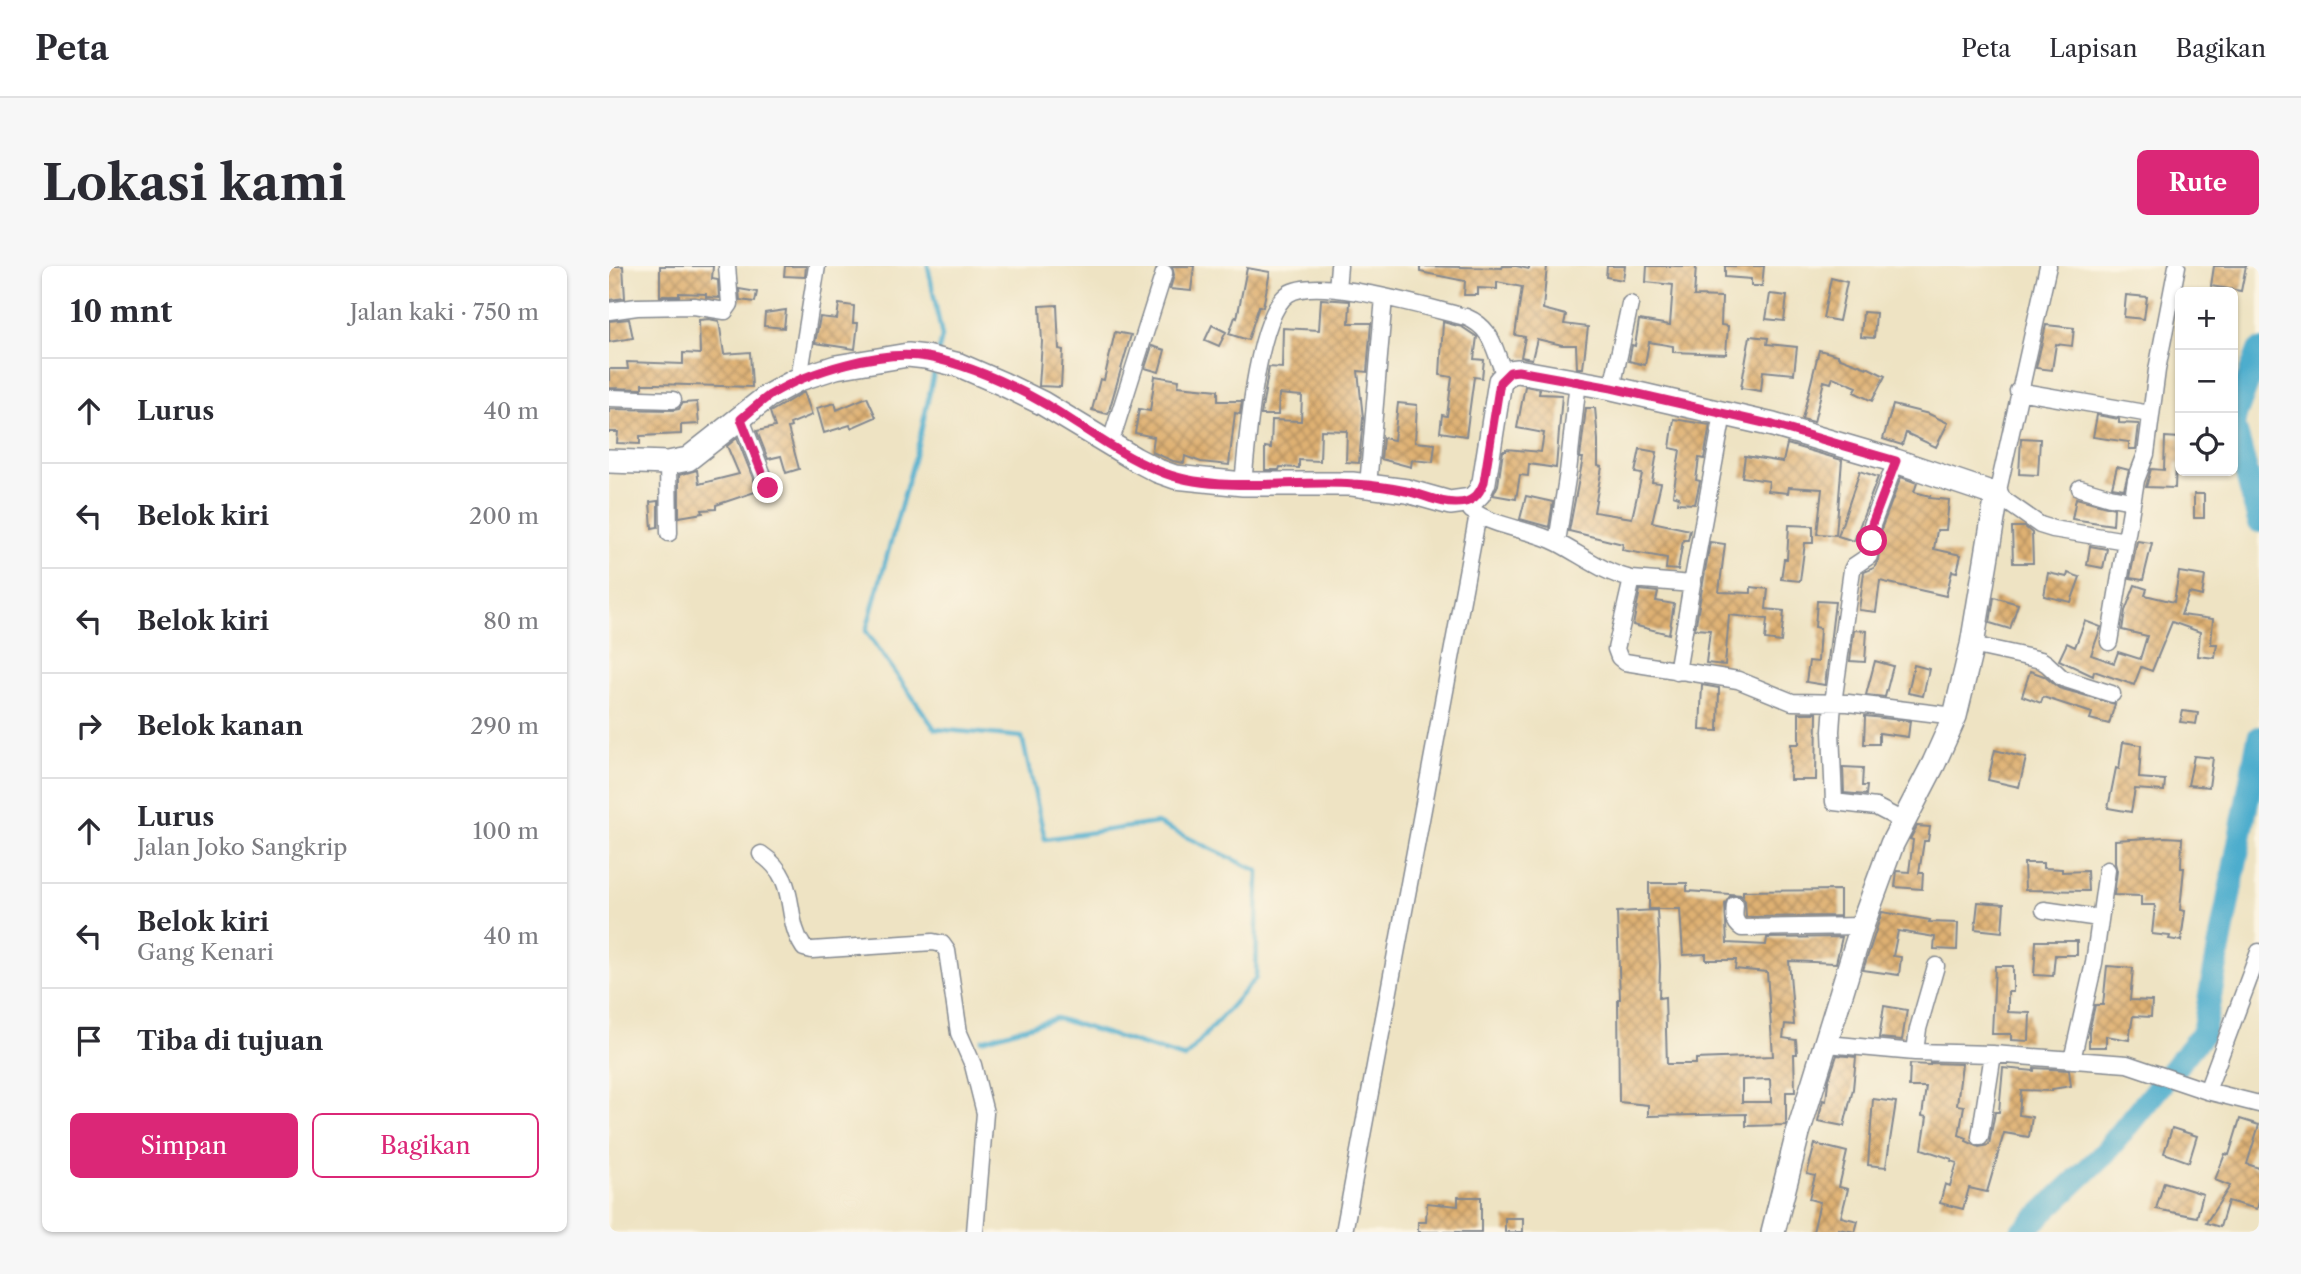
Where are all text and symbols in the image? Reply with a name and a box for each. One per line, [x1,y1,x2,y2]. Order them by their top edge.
text: Peta [35,28,109,69]
text: Peta [1961,34,2011,63]
text: Lapisan [2049,34,2138,63]
text: Bagikan [2176,34,2266,63]
button: Rute [2137,150,2259,215]
text: Lokasi kami [42,152,346,213]
map controls [2175,287,2238,476]
button: + [2175,287,2238,350]
text: 10 mnt [70,293,172,330]
text: Jalan kaki · 750 m [350,298,539,326]
button: − [2175,350,2238,413]
icon: ahead [70,392,108,430]
text: Lurus [137,395,214,427]
text: 40 m [484,397,539,425]
button: locate [2175,413,2238,476]
route end [752,472,783,503]
icon: left [70,497,108,535]
text: Belok kiri [137,500,269,532]
text: 200 m [469,502,539,530]
route start [1856,525,1887,556]
icon: left [70,602,108,640]
text: Belok kiri [137,605,269,637]
text: 80 m [483,607,539,635]
icon: right [70,707,108,745]
text: Belok kanan [137,710,303,742]
text: 290 m [470,712,539,740]
text: Lurus [137,801,214,833]
icon: ahead [70,812,108,850]
text: 100 m [473,817,539,845]
text: Jalan Joko Sangkrip [137,833,348,861]
text: Belok kiri [137,906,269,938]
icon: left [70,917,108,955]
text: 40 m [484,922,539,950]
text: Gang Kenari [137,938,274,966]
icon: arrive [70,1022,108,1060]
text: Tiba di tujuan [137,1025,323,1057]
button: Simpan [70,1113,298,1178]
button: Bagikan [312,1113,539,1178]

